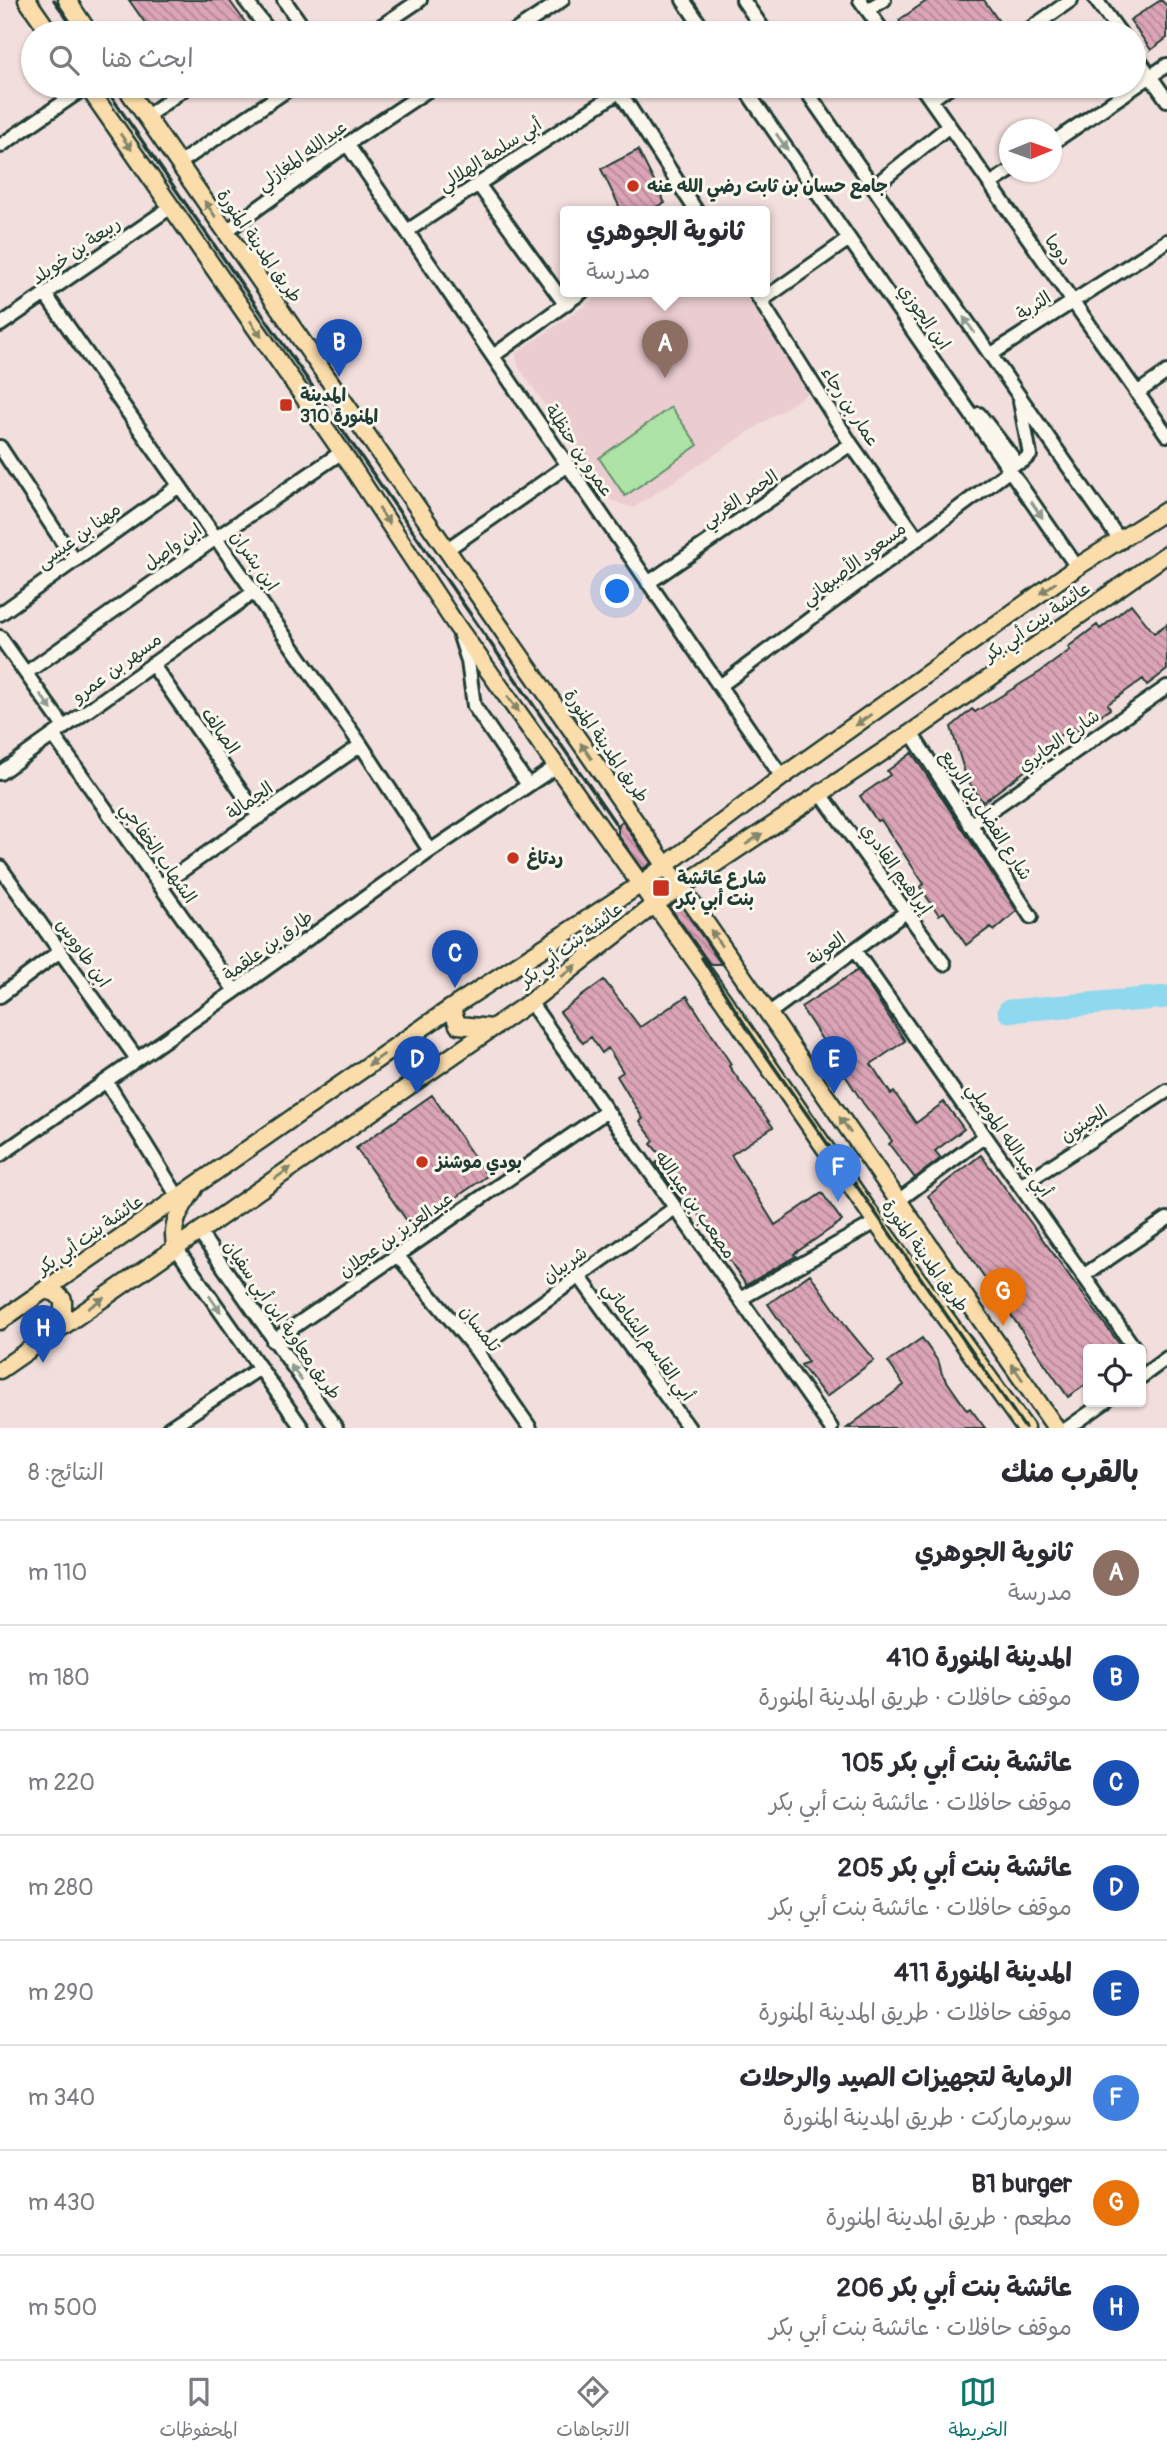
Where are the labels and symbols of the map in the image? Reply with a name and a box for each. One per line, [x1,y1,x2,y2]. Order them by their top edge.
street label: أبي سلمة الهلالي [434,113,549,200]
street label: عبدالله المغازلي [252,116,354,200]
north arrow [999,119,1062,182]
one-way arrow [119,133,133,151]
one-way arrow [775,133,789,151]
place label: جامع حسان بن ثابت رضي الله عنه [647,175,888,202]
marker: جامع حسان بن ثابت رضي الله عنه [625,178,641,194]
street label: طريق المدينة المنورة [211,185,307,307]
one-way arrow [203,200,217,218]
street label: ربيعة بن خويلد [27,212,125,290]
street label: دوما [1039,230,1077,270]
street label: ابن الجوزي [892,279,955,355]
street label: الثربة [1012,286,1056,326]
one-way arrow [962,316,976,334]
pin: B [316,319,362,377]
one-way arrow [249,320,263,338]
pin: A [642,320,688,378]
street label: عمار بن رجاء [815,362,885,452]
place label: المدينة المنورة 310 [300,384,378,428]
marker: المدينة المنورة 310 [278,397,294,413]
street label: عمرو بن حنظلة [539,400,619,502]
street label: الحمر الغربي [697,465,785,536]
street label: مهنا بن عيسى [32,498,126,574]
one-way arrow [1030,501,1044,519]
one-way arrow [378,507,391,526]
street label: مسعود الأصبهاني [797,516,913,614]
street label: ابن واصل [139,519,207,575]
street label: ابن بشران [225,526,283,596]
your location [600,574,634,608]
street label: عائشة بنت أبي بكر [977,577,1097,672]
one-way arrow [1039,581,1058,595]
street label: مسهر بن عمرو [66,628,166,709]
street label: طريق المدينة المنورة [558,685,654,807]
one-way arrow [39,693,53,711]
one-way arrow [506,695,520,713]
street label: الصالف [196,703,244,759]
street label: شارع الجابري [1014,704,1105,778]
one-way arrow [854,713,872,727]
one-way arrow [579,742,593,760]
street label: شارع الفضل بن الربيع [934,745,1037,885]
street label: الجمالة [222,777,278,825]
street label: الشهاب الخفاجي [111,798,201,910]
street label: إبراهيم القادري [854,819,937,920]
one-way arrow [745,832,763,846]
place label: ردتاغ [527,847,563,870]
marker: ردتاغ [505,850,521,866]
place label: شارع عائشة بنت أبي بكر [675,867,766,915]
marker: شارع عائشة بنت أبي بكر [651,878,671,898]
street label: عائشة بنت أبي بكر [513,897,630,997]
street label: طارق بن علقمة [218,906,318,986]
street label: ابن طاووس [51,914,115,992]
street label: العونة [803,927,851,971]
one-way arrow [709,929,723,947]
pin: C [432,930,478,988]
one-way arrow [560,965,578,979]
pin: D [394,1036,440,1094]
pin: E [811,1036,857,1094]
one-way arrow [366,1053,385,1066]
street label: أبي عبدالله الموصلي [958,1078,1057,1205]
street label: الجينون [1056,1100,1112,1148]
one-way arrow [838,1116,852,1134]
pin: F [815,1144,861,1202]
street label: مصعب بن عبدالله [649,1146,741,1264]
place label: بودي موشنز [434,1151,522,1176]
marker: بودي موشنز [414,1154,430,1170]
one-way arrow [274,1166,292,1180]
street label: عبدالعزيز بن عجلان [334,1187,458,1283]
street label: عائشة بنت أبي بكر [30,1190,150,1285]
street label: طريق المدينة المنورة [876,1195,974,1317]
street label: طريق معاوية ابن أبي سفيان [215,1236,346,1407]
street label: شريبان [538,1241,592,1289]
pin: G [980,1268,1026,1326]
street label: أبي القاسم الشاماتي [594,1278,699,1409]
one-way arrow [208,1295,222,1313]
one-way arrow [87,1296,105,1310]
street label: تلمسان [454,1301,506,1358]
pin: H [20,1305,66,1363]
one-way arrow [1010,1363,1024,1381]
one-way arrow [289,1364,303,1382]

